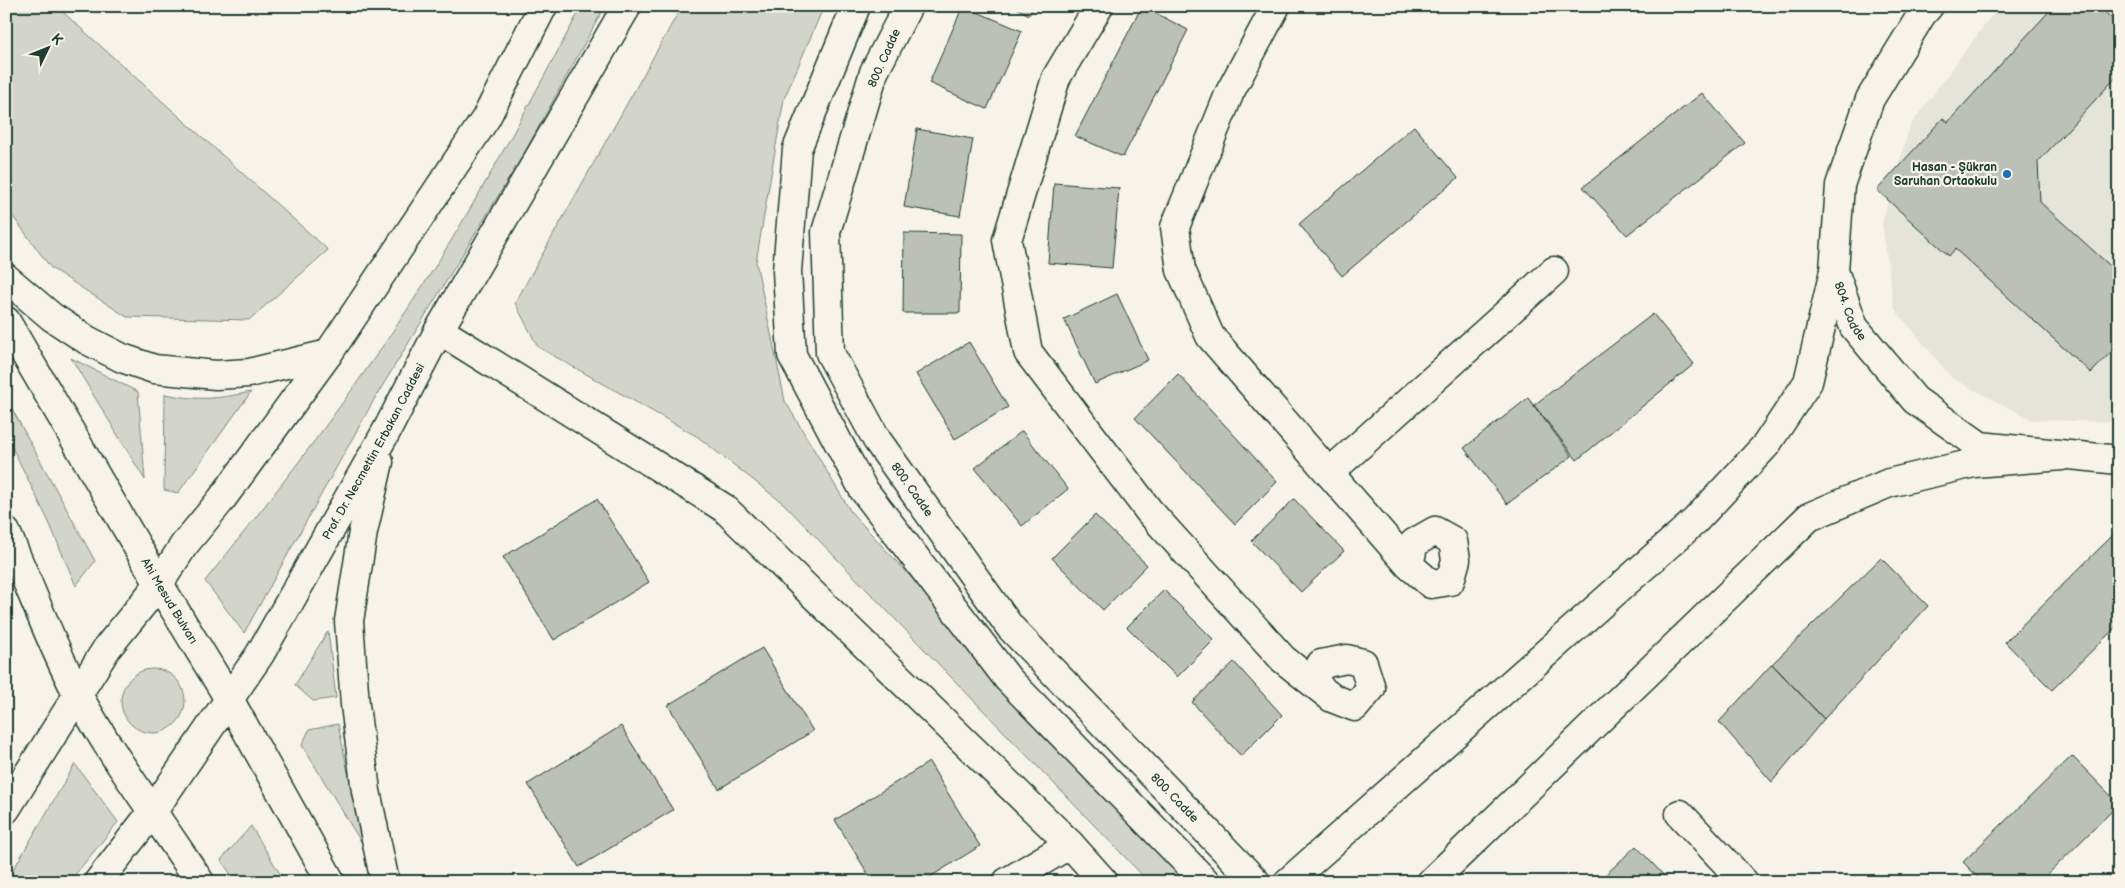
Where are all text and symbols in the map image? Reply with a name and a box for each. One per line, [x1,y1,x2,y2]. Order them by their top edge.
north arrow [22,22,72,72]
street label: 800. Cadde [865,26,904,90]
text: K [48,30,67,49]
place label: Hasan - Şükran Saruhan Ortaokulu [1894,160,1997,189]
marker: Hasan - Şükran Saruhan Ortaokulu [2001,168,2013,180]
street label: 804. Cadde [1830,280,1869,344]
street label: Prof. Dr. Necmettin Erbakan Caddesi [319,361,428,543]
street label: 800. Cadde [887,460,936,520]
street label: Ahi Mesud Bulvarı [137,555,201,647]
street label: 800. Cadde [1147,770,1202,826]

